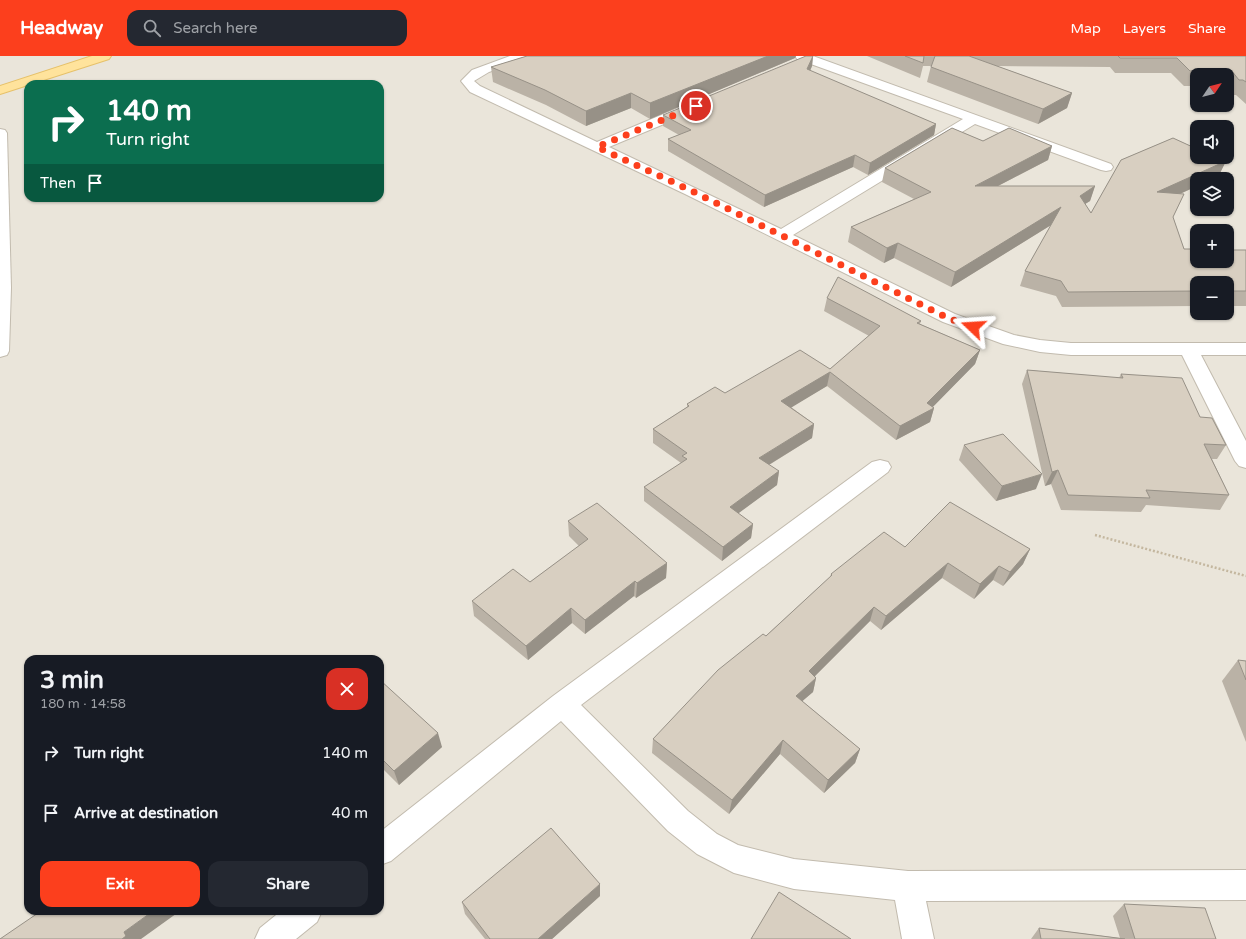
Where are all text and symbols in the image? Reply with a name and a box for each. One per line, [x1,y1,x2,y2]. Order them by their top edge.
search box [127,10,407,46]
text: Headway [20,17,103,39]
icon: search [141,17,163,39]
text: Search here [173,19,258,37]
text: Map [1071,20,1101,37]
text: Layers [1123,20,1166,37]
text: Share [1188,20,1226,37]
north arrow [1190,68,1234,112]
map controls [1190,68,1234,320]
pin [679,89,713,123]
text: 140 m [106,94,192,128]
icon: arrive [685,95,707,117]
icon: right [40,96,92,148]
button: sound [1190,120,1234,164]
text: Turn right [106,128,190,150]
icon: arrive [84,172,106,194]
button: layers [1190,172,1234,216]
text: Then [40,174,76,192]
button: + [1190,224,1234,268]
button: − [1190,276,1234,320]
position arrow [952,306,994,348]
text: 3 min [40,666,104,695]
button: close [326,668,368,710]
text: 180 m · 14:58 [40,696,126,712]
icon: right [40,742,62,764]
text: Turn right [74,744,144,762]
text: 140 m [322,744,368,762]
icon: arrive [40,802,62,824]
text: Arrive at destination [74,804,218,822]
text: 40 m [331,804,368,822]
button: Exit [40,861,200,907]
button: Share [208,861,368,907]

